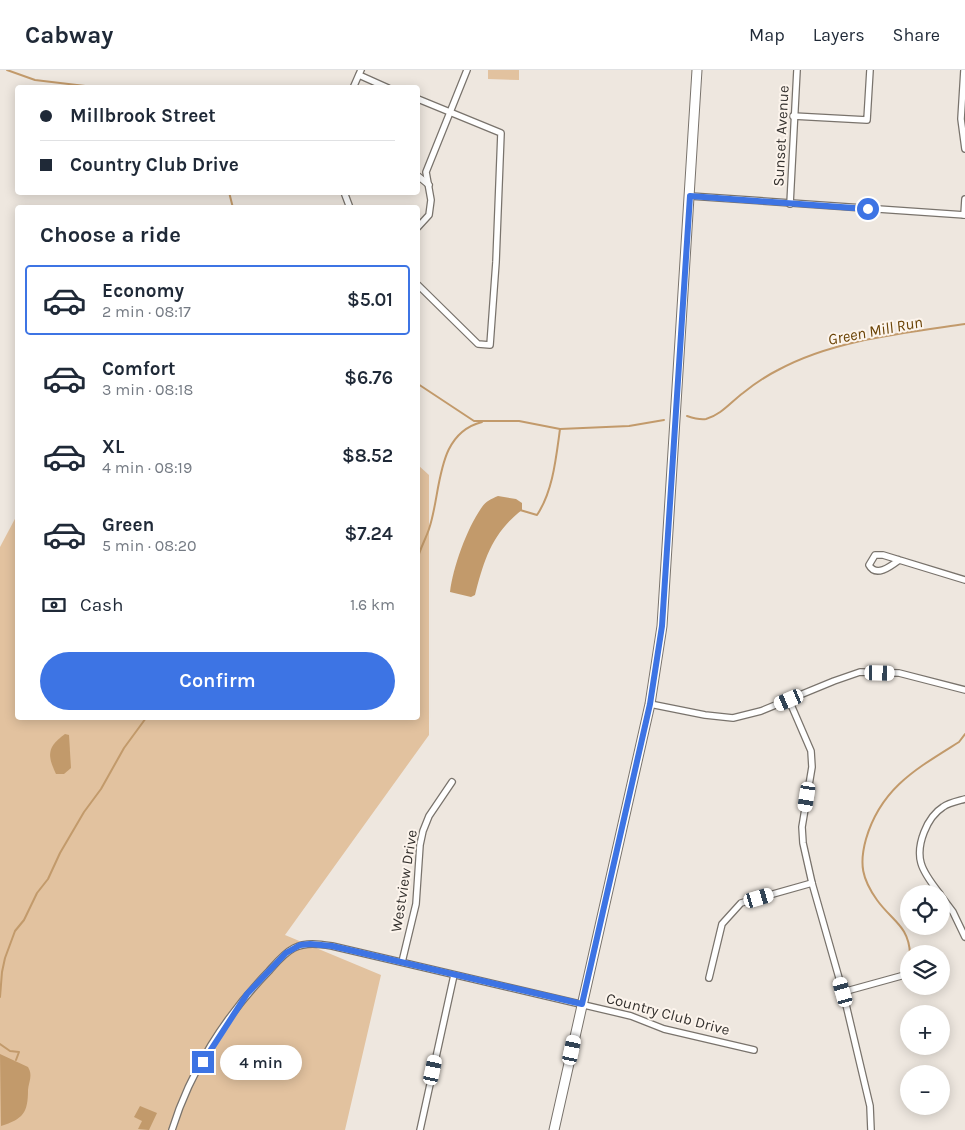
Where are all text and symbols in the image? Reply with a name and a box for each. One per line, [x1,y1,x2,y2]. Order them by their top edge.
text: Cabway [25,21,113,49]
text: Map [749,24,785,46]
text: Layers [813,24,865,46]
text: Share [893,24,940,46]
street label: Sunset Avenue [769,85,793,187]
text: Millbrook Street [70,105,216,127]
text: Country Club Drive [70,154,239,176]
route start [857,198,879,220]
text: Choose a ride [40,222,181,248]
icon: car [42,278,87,323]
text: Economy [102,280,184,302]
text: $5.01 [347,289,393,311]
text: 2 min · 08:17 [102,302,191,321]
water label: Green Mill Run [826,312,924,349]
icon: car [42,356,87,401]
text: Comfort [102,358,176,380]
text: $6.76 [344,367,393,389]
text: 3 min · 08:18 [102,380,193,399]
icon: car [42,434,87,479]
text: XL [102,436,124,458]
text: $8.52 [342,445,393,467]
text: 4 min · 08:19 [102,458,192,477]
icon: car [42,512,87,557]
text: Green [102,514,154,536]
text: $7.24 [345,523,393,545]
text: 5 min · 08:20 [102,536,196,555]
icon: cash [40,591,68,619]
text: Cash [80,594,124,616]
text: 1.6 km [350,595,395,614]
button: Confirm [40,652,395,710]
car [864,665,895,681]
car [772,687,805,713]
car [797,781,816,813]
street label: Westview Drive [387,829,421,933]
map controls [900,885,950,1115]
button: locate [900,885,950,935]
car [742,887,775,909]
button: layers [900,945,950,995]
car [831,976,854,1008]
street label: Country Club Drive [604,989,732,1039]
button: + [900,1005,950,1055]
car [561,1034,582,1066]
callout: 4 min [220,1044,303,1080]
route end [192,1051,214,1073]
text: 4 min [239,1053,283,1072]
car [422,1054,443,1086]
button: − [900,1065,950,1115]

